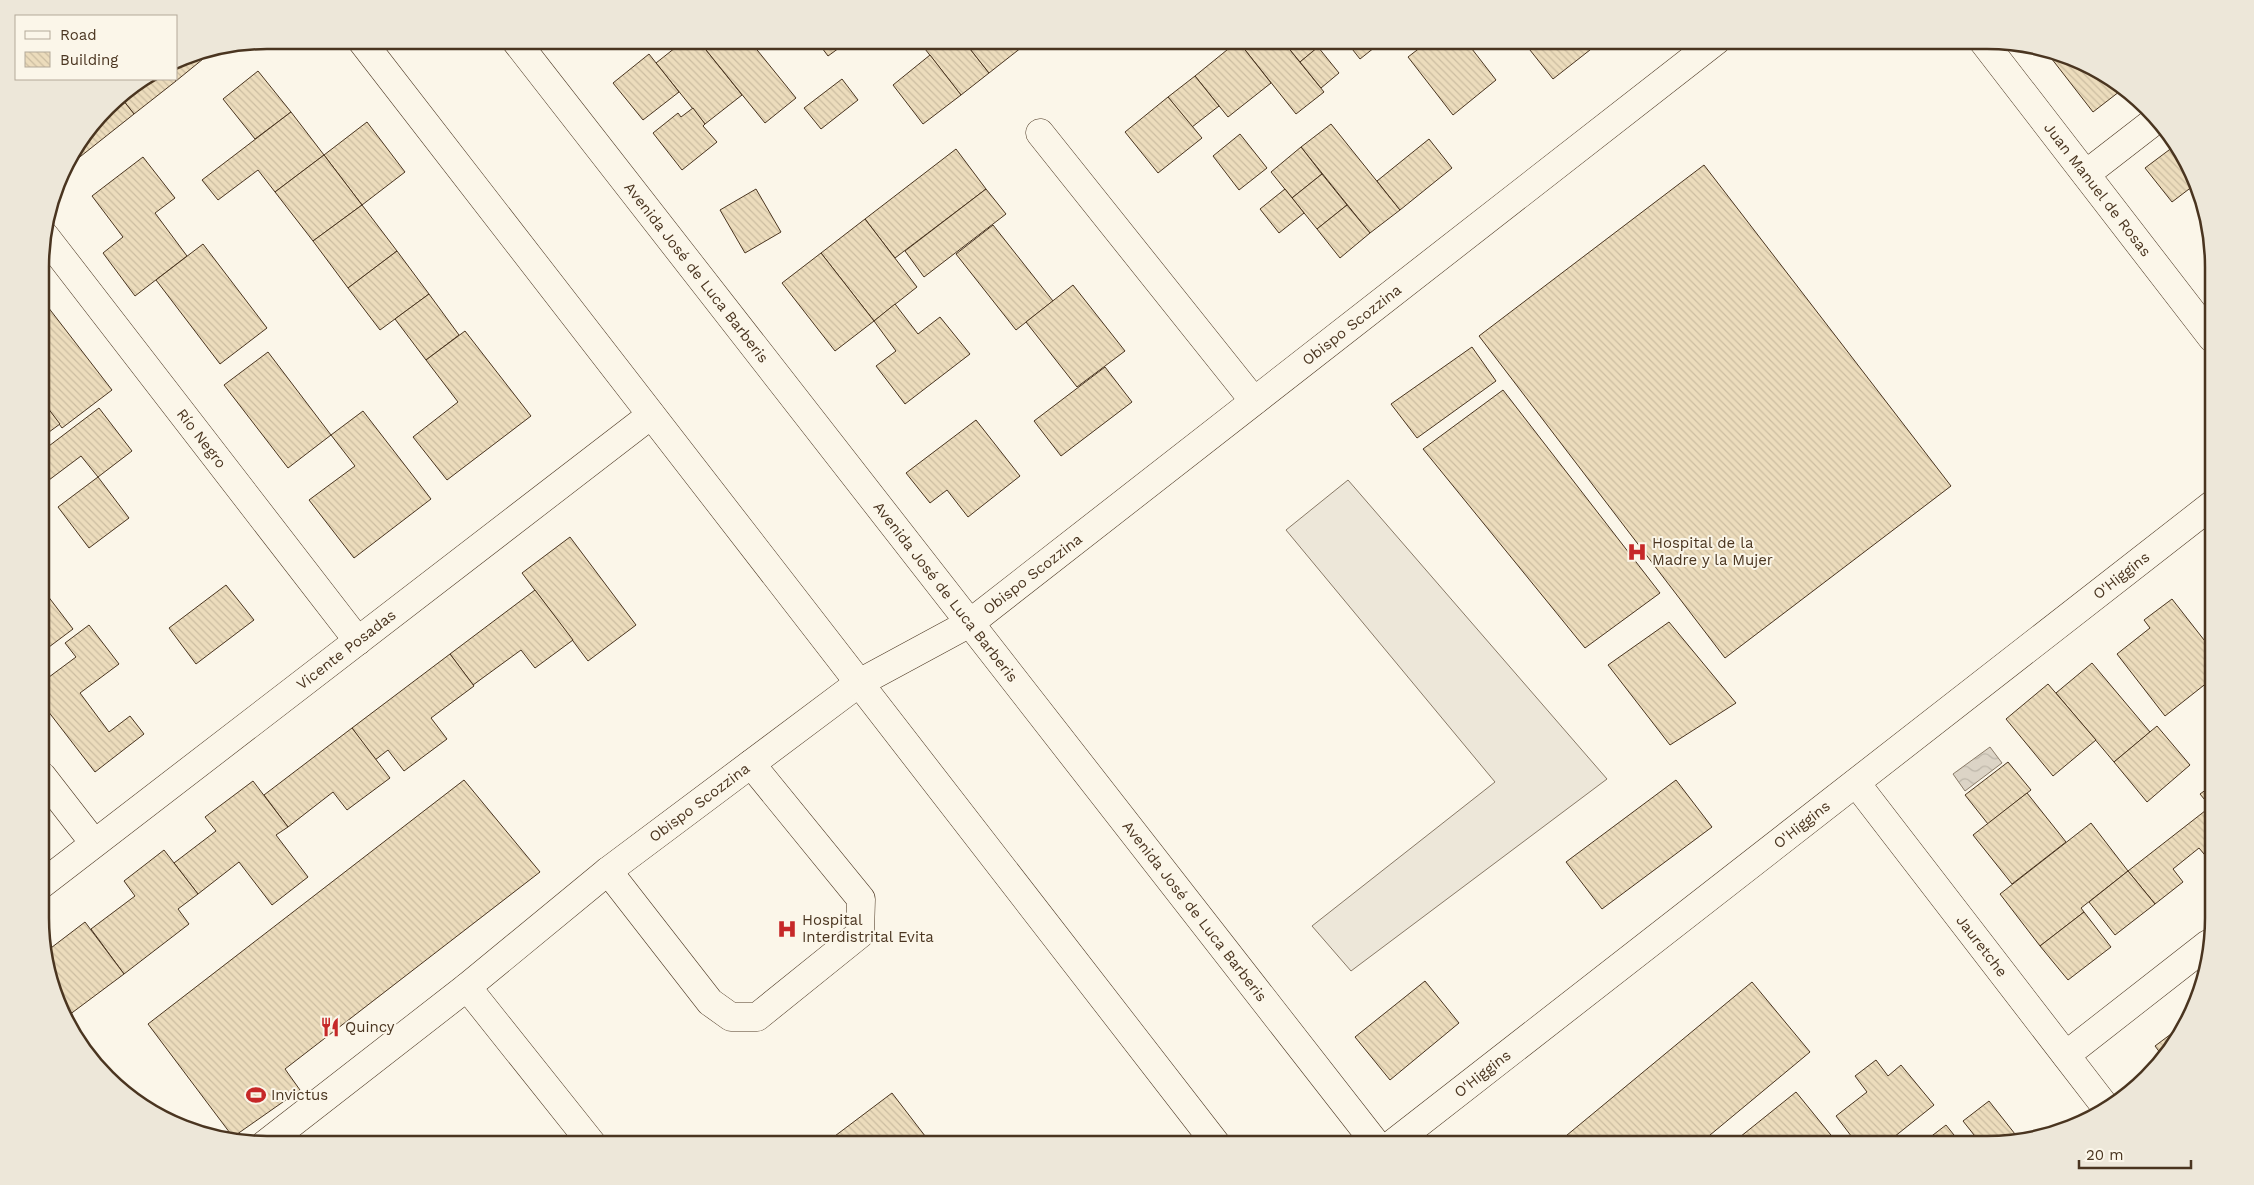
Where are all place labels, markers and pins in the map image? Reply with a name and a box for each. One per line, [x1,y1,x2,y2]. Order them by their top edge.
place label: Hospital de la Madre y la Mujer [1652,534,1773,569]
hospital icon: Hospital de la Madre y la Mujer [1626,541,1648,563]
place label: Hospital Interdistrital Evita [802,911,934,946]
hospital icon: Hospital Interdistrital Evita [776,918,798,940]
restaurant icon: Quincy [319,1016,341,1038]
place label: Quincy [345,1018,395,1036]
sports icon: Invictus [245,1084,267,1106]
place label: Invictus [271,1086,328,1104]

